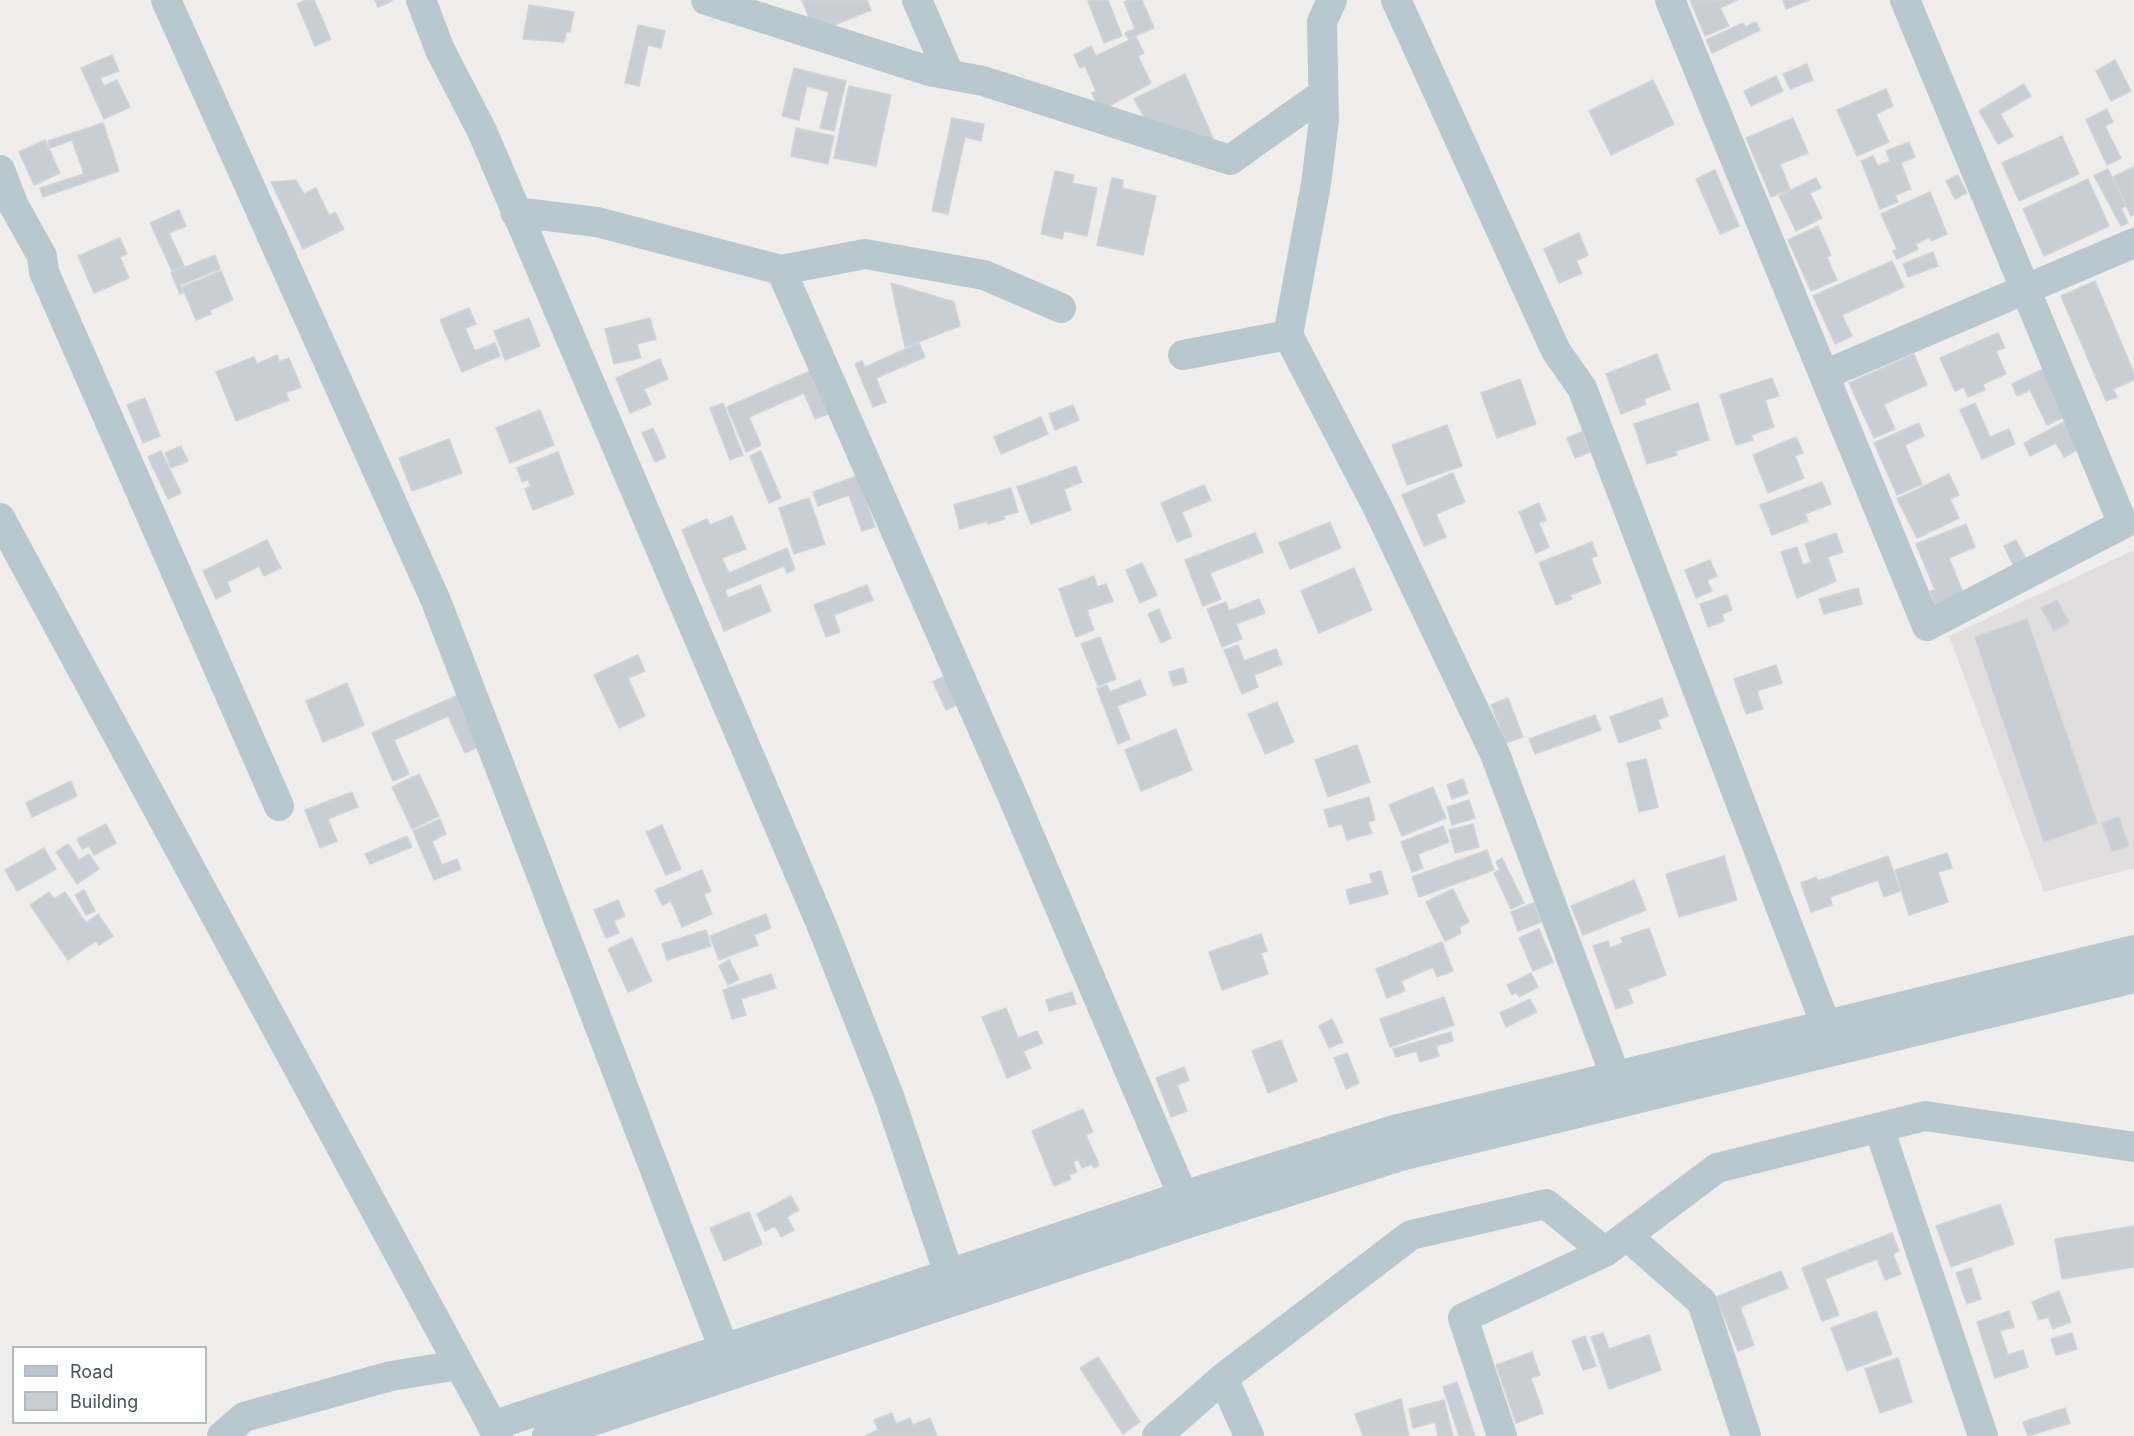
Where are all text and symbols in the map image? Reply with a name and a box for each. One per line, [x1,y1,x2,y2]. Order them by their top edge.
legend [12,1346,207,1424]
text: Road [70,1361,113,1382]
text: Building [70,1391,138,1412]

